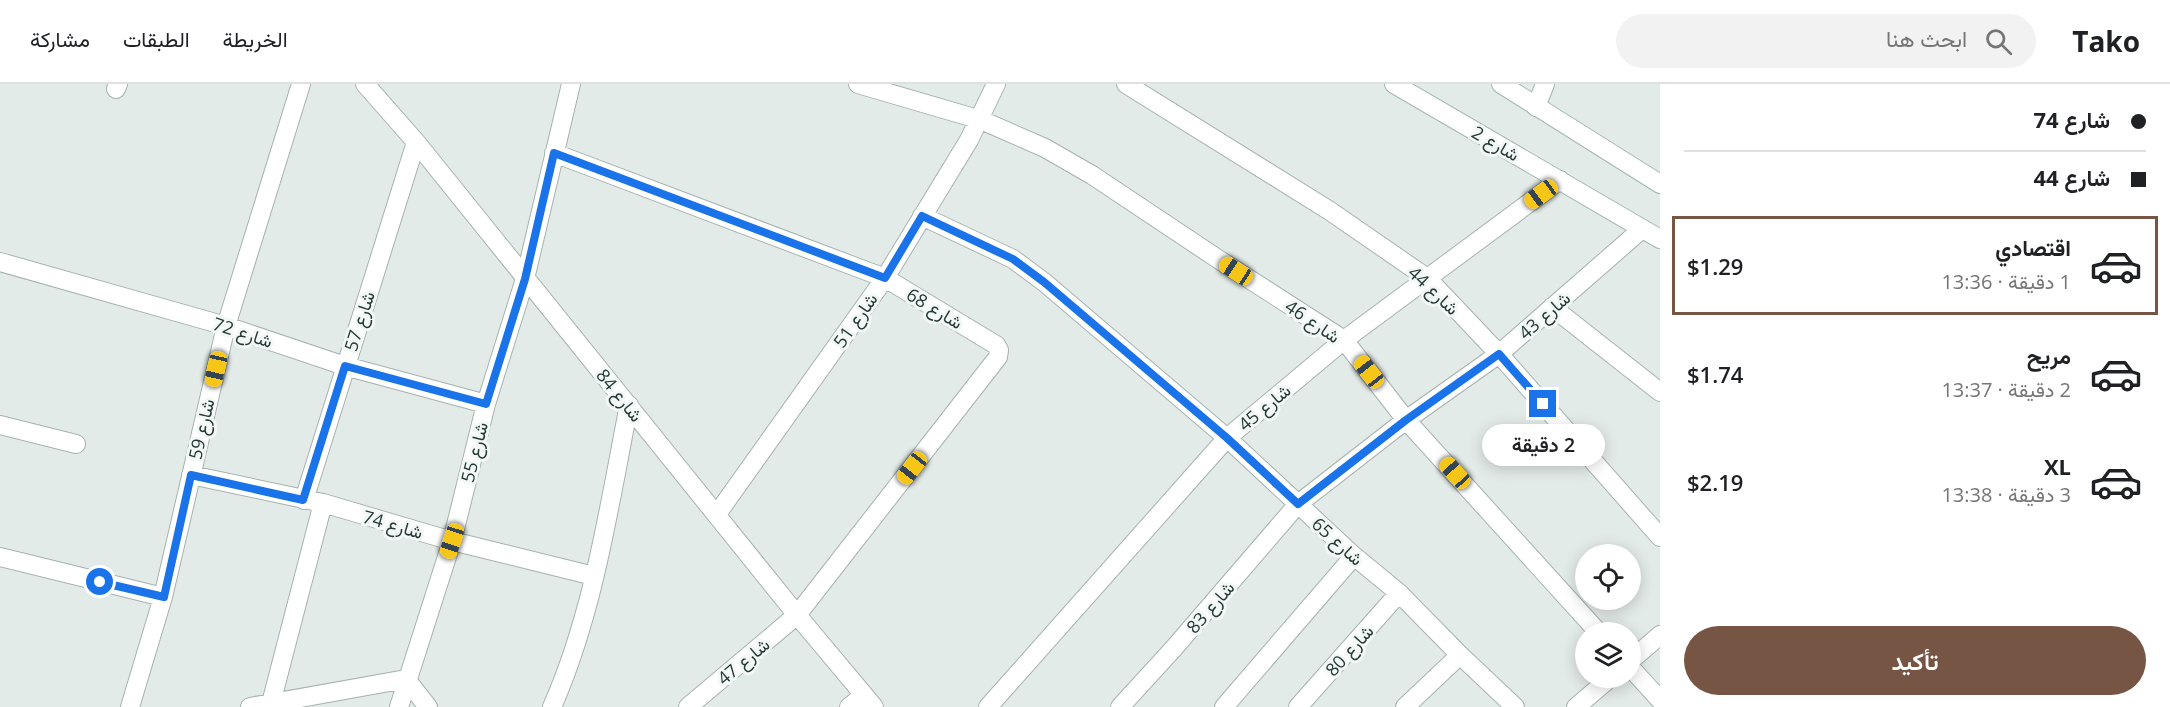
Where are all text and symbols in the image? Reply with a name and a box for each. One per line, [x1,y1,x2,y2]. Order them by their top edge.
search box [1616,14,2036,68]
text: Tako [2072,22,2140,60]
text: ابحث هنا [1886,23,1967,53]
text: مشاركة [30,25,90,53]
text: الطبقات [123,25,190,53]
text: الخريطة [223,25,288,53]
icon: search [1982,25,2015,58]
text: شارع 74 [2033,104,2110,134]
street label: شارع 2 [1467,120,1524,167]
text: شارع 44 [2033,162,2110,192]
car [1521,176,1561,212]
text: اقتصادي [1995,232,2071,262]
icon: car [2089,239,2143,293]
text: $1.29 [1687,251,1743,281]
car [1216,254,1256,288]
street label: شارع 44 [1403,260,1465,320]
text: 1 دقيقة · 13:36 [1941,268,2071,295]
street label: شارع 68 [902,282,968,335]
street label: شارع 43 [1513,286,1576,345]
street label: شارع 57 [338,288,381,354]
street label: شارع 51 [828,288,883,353]
street label: شارع 46 [1280,294,1345,349]
street label: شارع 72 [210,311,276,354]
text: مريح [2027,340,2071,370]
icon: car [2089,347,2143,401]
car [203,349,229,389]
car [1351,352,1387,392]
text: $1.74 [1687,359,1743,389]
street label: شارع 84 [591,364,649,427]
text: 2 دقيقة · 13:37 [1941,376,2071,403]
street label: شارع 45 [1233,378,1296,437]
route end [1529,390,1556,417]
street label: شارع 59 [182,396,221,462]
street label: شارع 55 [455,419,494,485]
callout: 2 دقيقة [1482,425,1604,467]
text: 2 دقيقة [1512,431,1575,458]
car [894,448,930,488]
text: XL [2044,451,2071,481]
car [1436,454,1474,492]
icon: car [2089,455,2143,509]
text: $2.19 [1687,467,1743,497]
text: 3 دقيقة · 13:38 [1941,481,2071,508]
street label: شارع 74 [360,504,426,545]
street label: شارع 65 [1306,512,1369,571]
car [438,521,466,561]
map controls [1575,544,1641,688]
button: locate [1575,544,1641,610]
route start [86,568,113,595]
street label: شارع 83 [1181,576,1240,639]
street label: شارع 80 [1320,619,1379,682]
button: layers [1575,622,1641,688]
button: تأكيد [1684,626,2146,695]
street label: شارع 47 [712,632,775,691]

